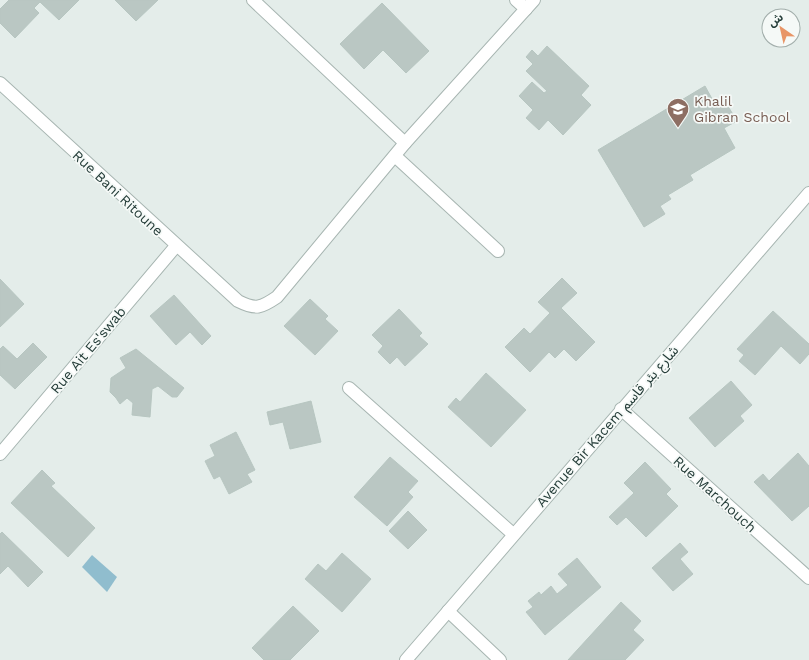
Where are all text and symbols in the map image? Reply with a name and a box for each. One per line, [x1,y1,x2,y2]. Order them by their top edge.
north arrow [761,8,801,48]
text: ش [766,11,786,30]
place label: Khalil Gibran School [694,93,791,125]
school or university icon: Khalil Gibran School [665,96,691,129]
street label: Rue Bani Ritoune [70,147,166,239]
street label: Rue Ait Es'swab [47,303,129,397]
street label: Avenue Bir Kacem شارع بئر قاسم [533,342,684,512]
street label: Rue Marchouch [670,453,760,535]

